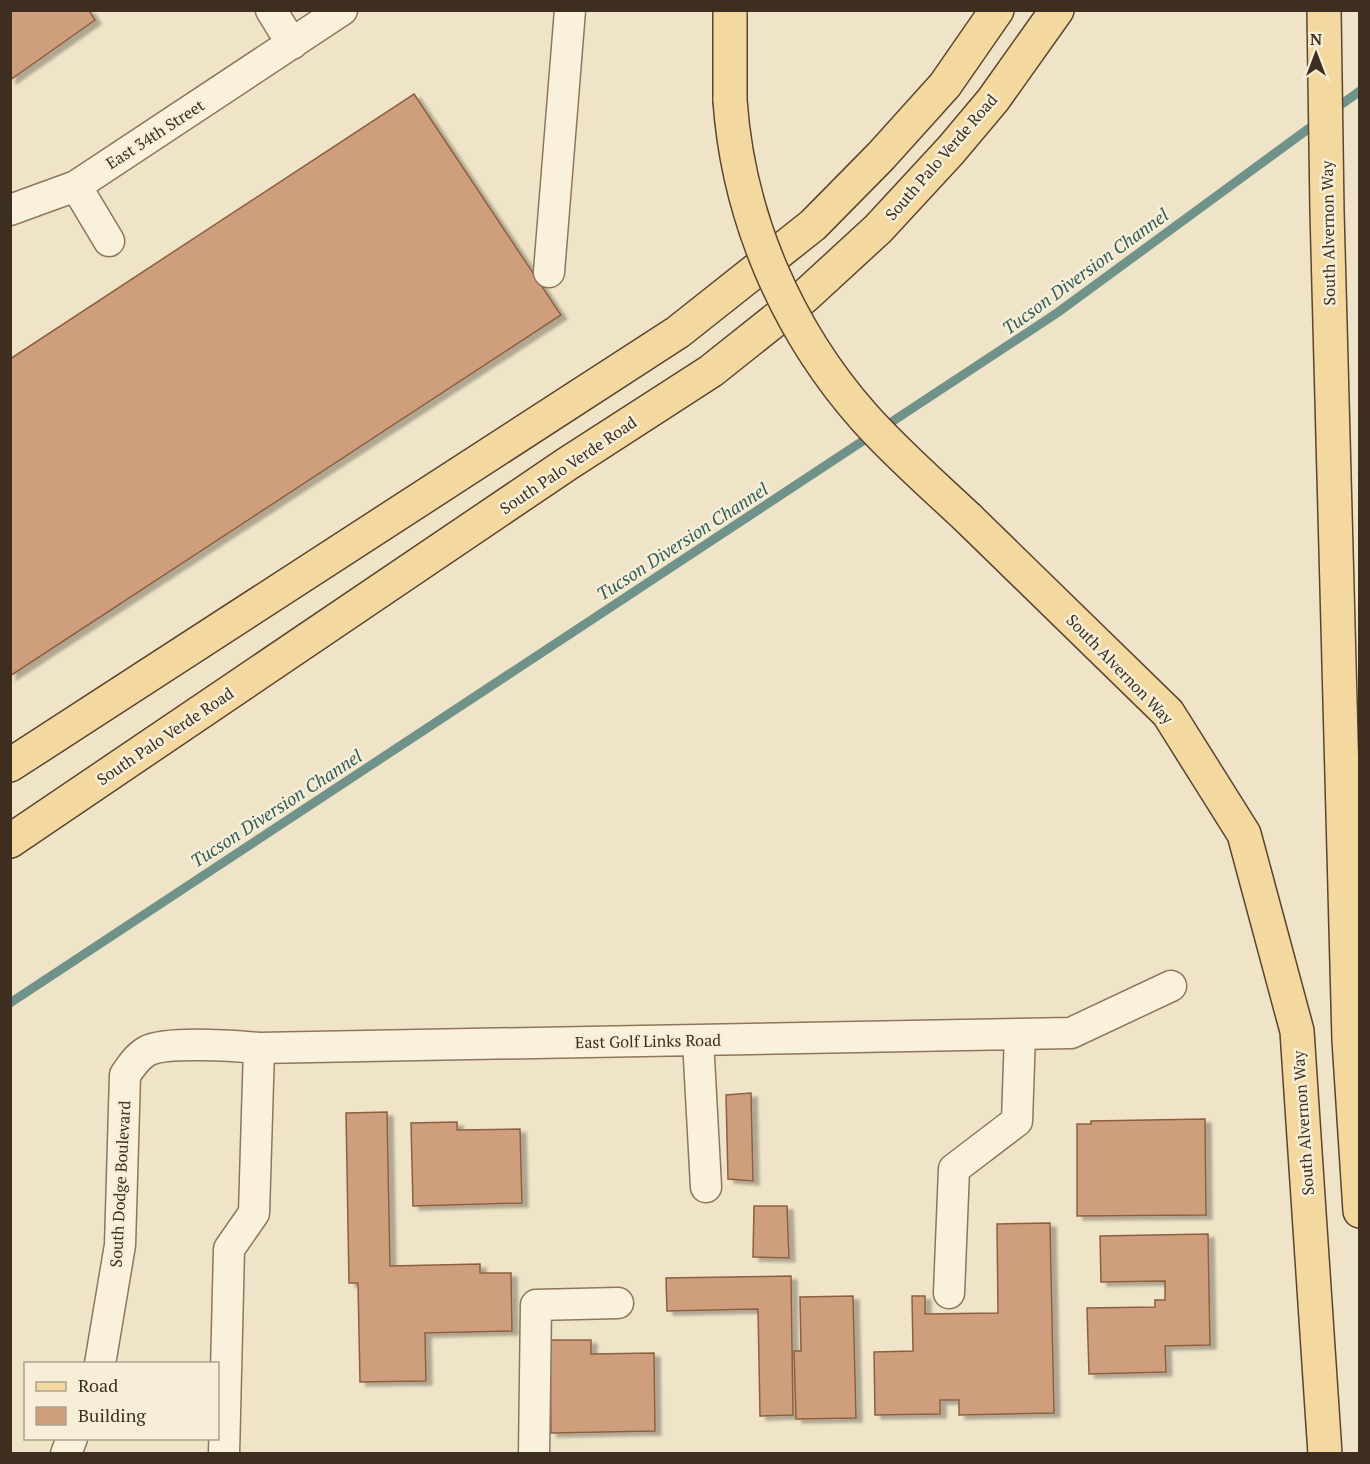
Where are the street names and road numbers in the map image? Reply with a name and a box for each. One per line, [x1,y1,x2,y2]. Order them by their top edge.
street label: South Palo Verde Road [880,89,1002,225]
street label: East 34th Street [102,94,208,174]
street label: South Alvernon Way [1316,159,1340,306]
street label: South Palo Verde Road [495,411,641,519]
street label: South Alvernon Way [1062,609,1179,729]
street label: South Palo Verde Road [92,682,238,790]
street label: East Golf Links Road [575,1029,721,1053]
street label: South Alvernon Way [1287,1049,1319,1196]
street label: South Dodge Boulevard [105,1100,135,1268]

